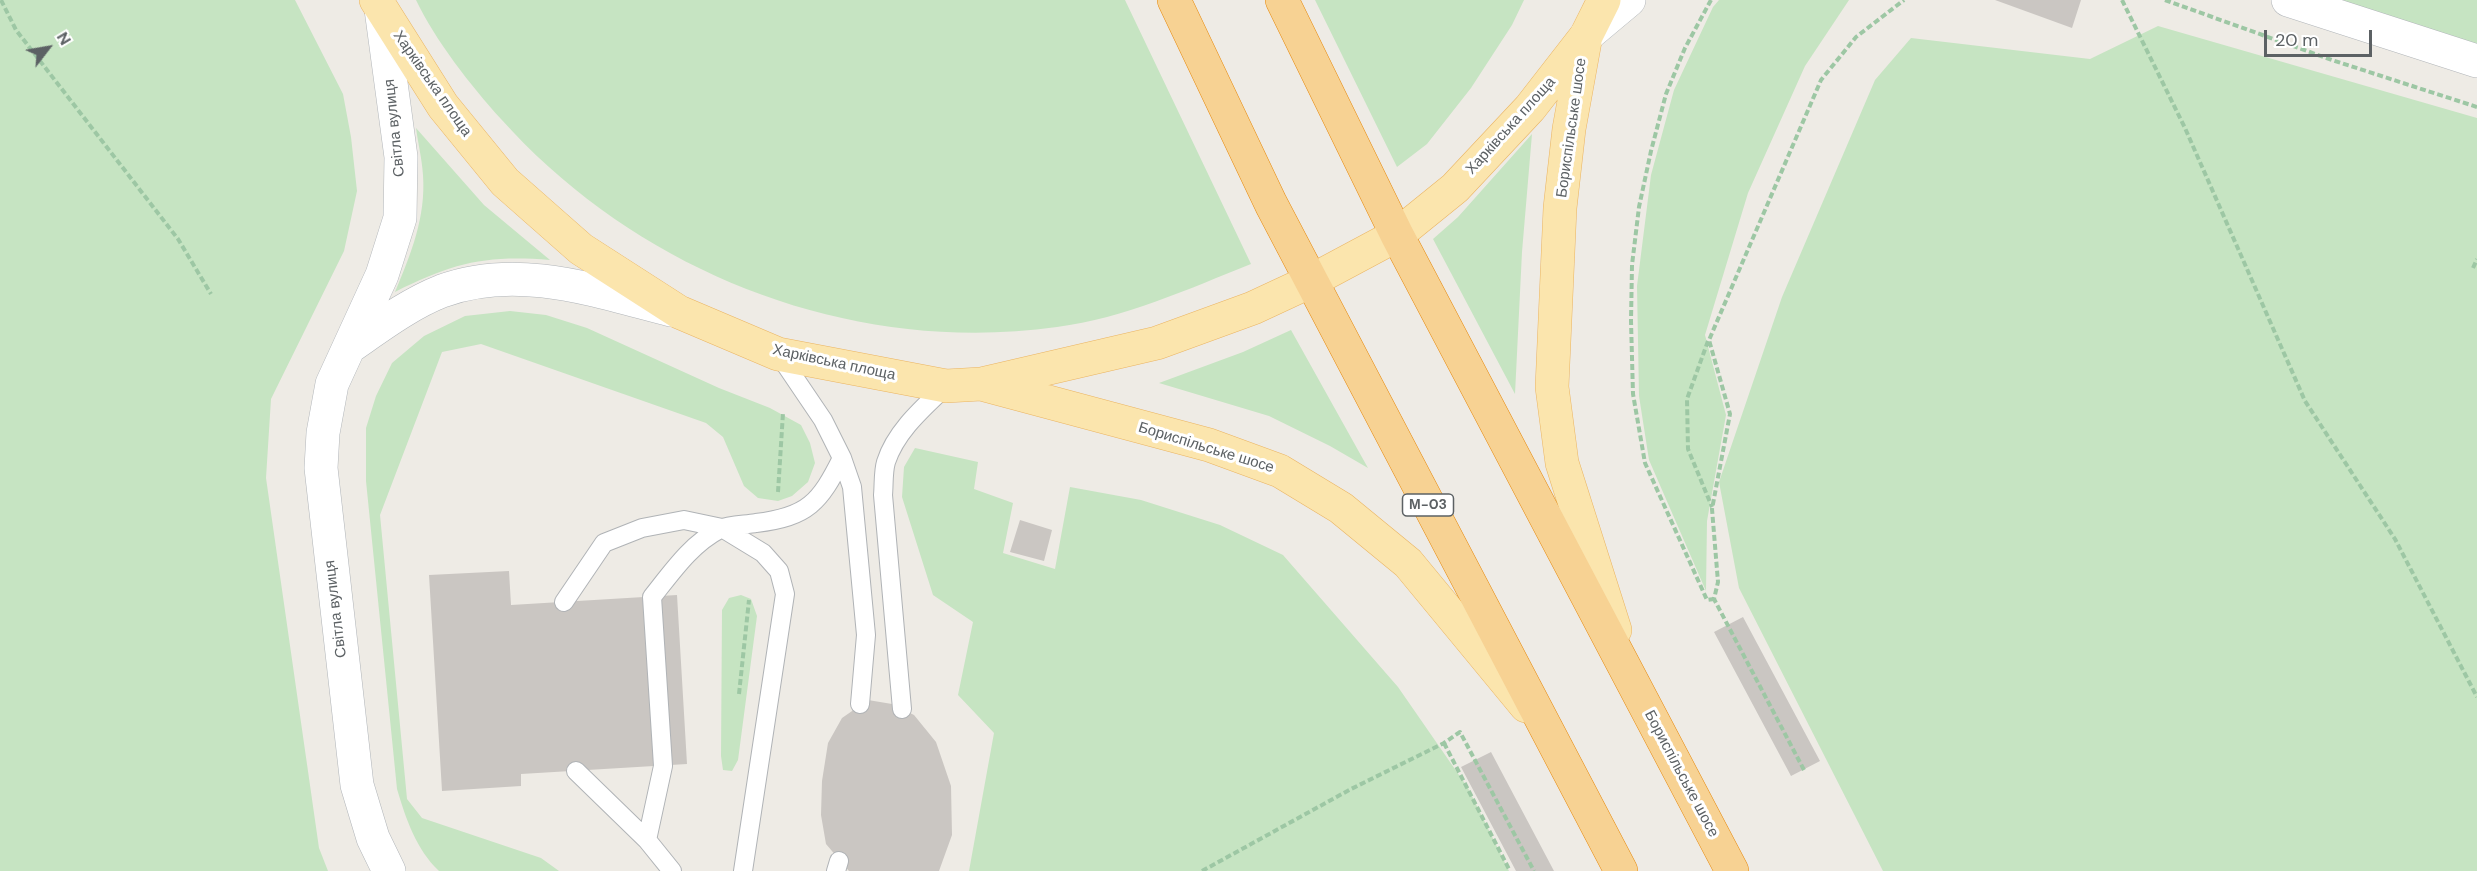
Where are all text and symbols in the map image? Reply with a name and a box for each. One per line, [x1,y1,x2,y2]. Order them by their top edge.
north arrow [18,18,78,78]
scale bar [2267,18,2375,56]
text: N [52,28,76,49]
street label: Харківська площа [389,28,475,140]
text: 20 m [2275,28,2318,52]
street label: Бориспільське шосе [1553,57,1591,199]
street label: Харківська площа [1462,74,1560,178]
street label: Світла вулиця [381,78,409,178]
street label: Харківська площа [771,341,897,385]
street label: Бориспільське шосе [1136,419,1276,477]
road number: М-03 [1402,494,1454,516]
street label: Світла вулиця [321,559,351,659]
street label: Бориспільське шосе [1640,708,1722,840]

